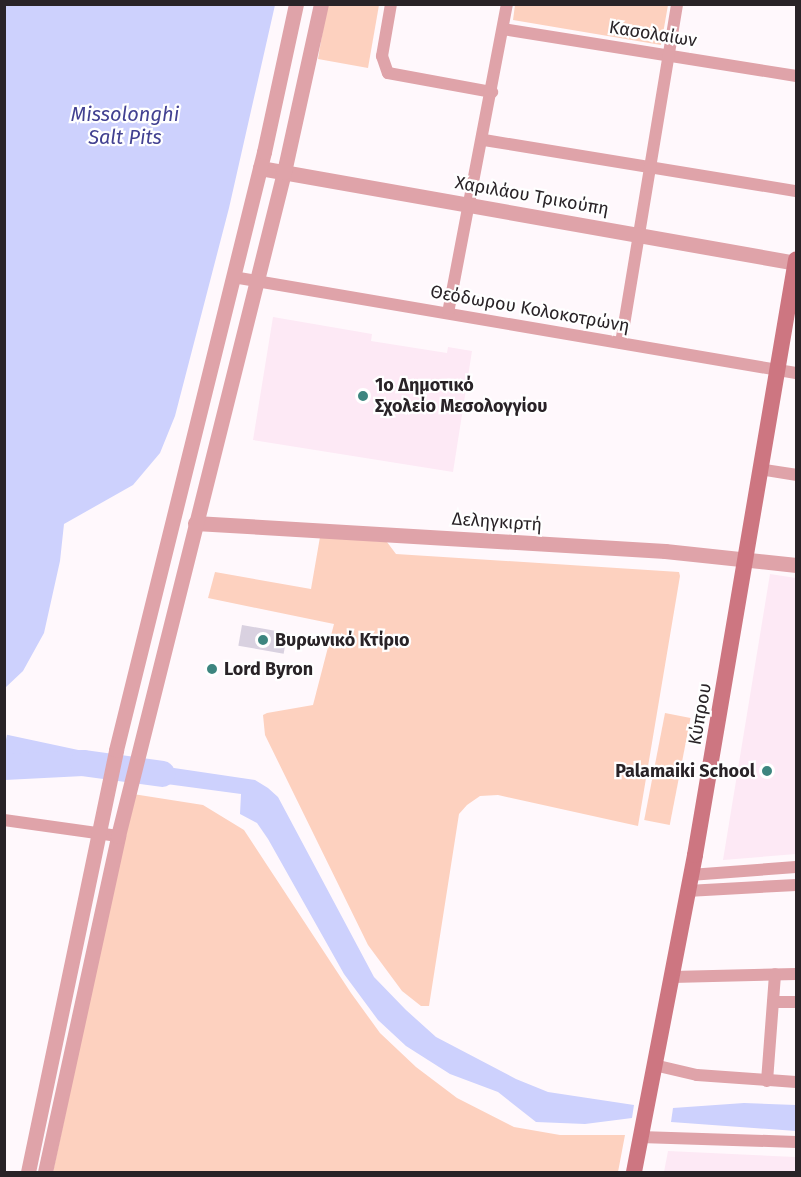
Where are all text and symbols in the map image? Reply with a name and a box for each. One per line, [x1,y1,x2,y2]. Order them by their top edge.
street label: Κασολαίων [608,16,698,52]
water label: Missolonghi Salt Pits [71,102,179,149]
street label: Χαριλάου Τρικούπη [453,172,611,220]
street label: Θεόδωρου Κολοκοτρώνη [429,281,631,337]
place label: 1ο Δημοτικό Σχολείο Μεσολογγίου [375,375,547,418]
marker: 1ο Δημοτικό Σχολείο Μεσολογγίου [356,389,370,403]
street label: Δεληγκιρτή [451,508,543,536]
place label: Βυρωνικό Κτίριο [275,629,410,651]
marker: Βυρωνικό Κτίριο [256,633,270,647]
place label: Lord Byron [224,658,313,680]
marker: Lord Byron [205,662,219,676]
street label: Κύπρου [684,681,716,747]
place label: Palamaiki School [615,760,755,782]
marker: Palamaiki School [760,764,774,778]

